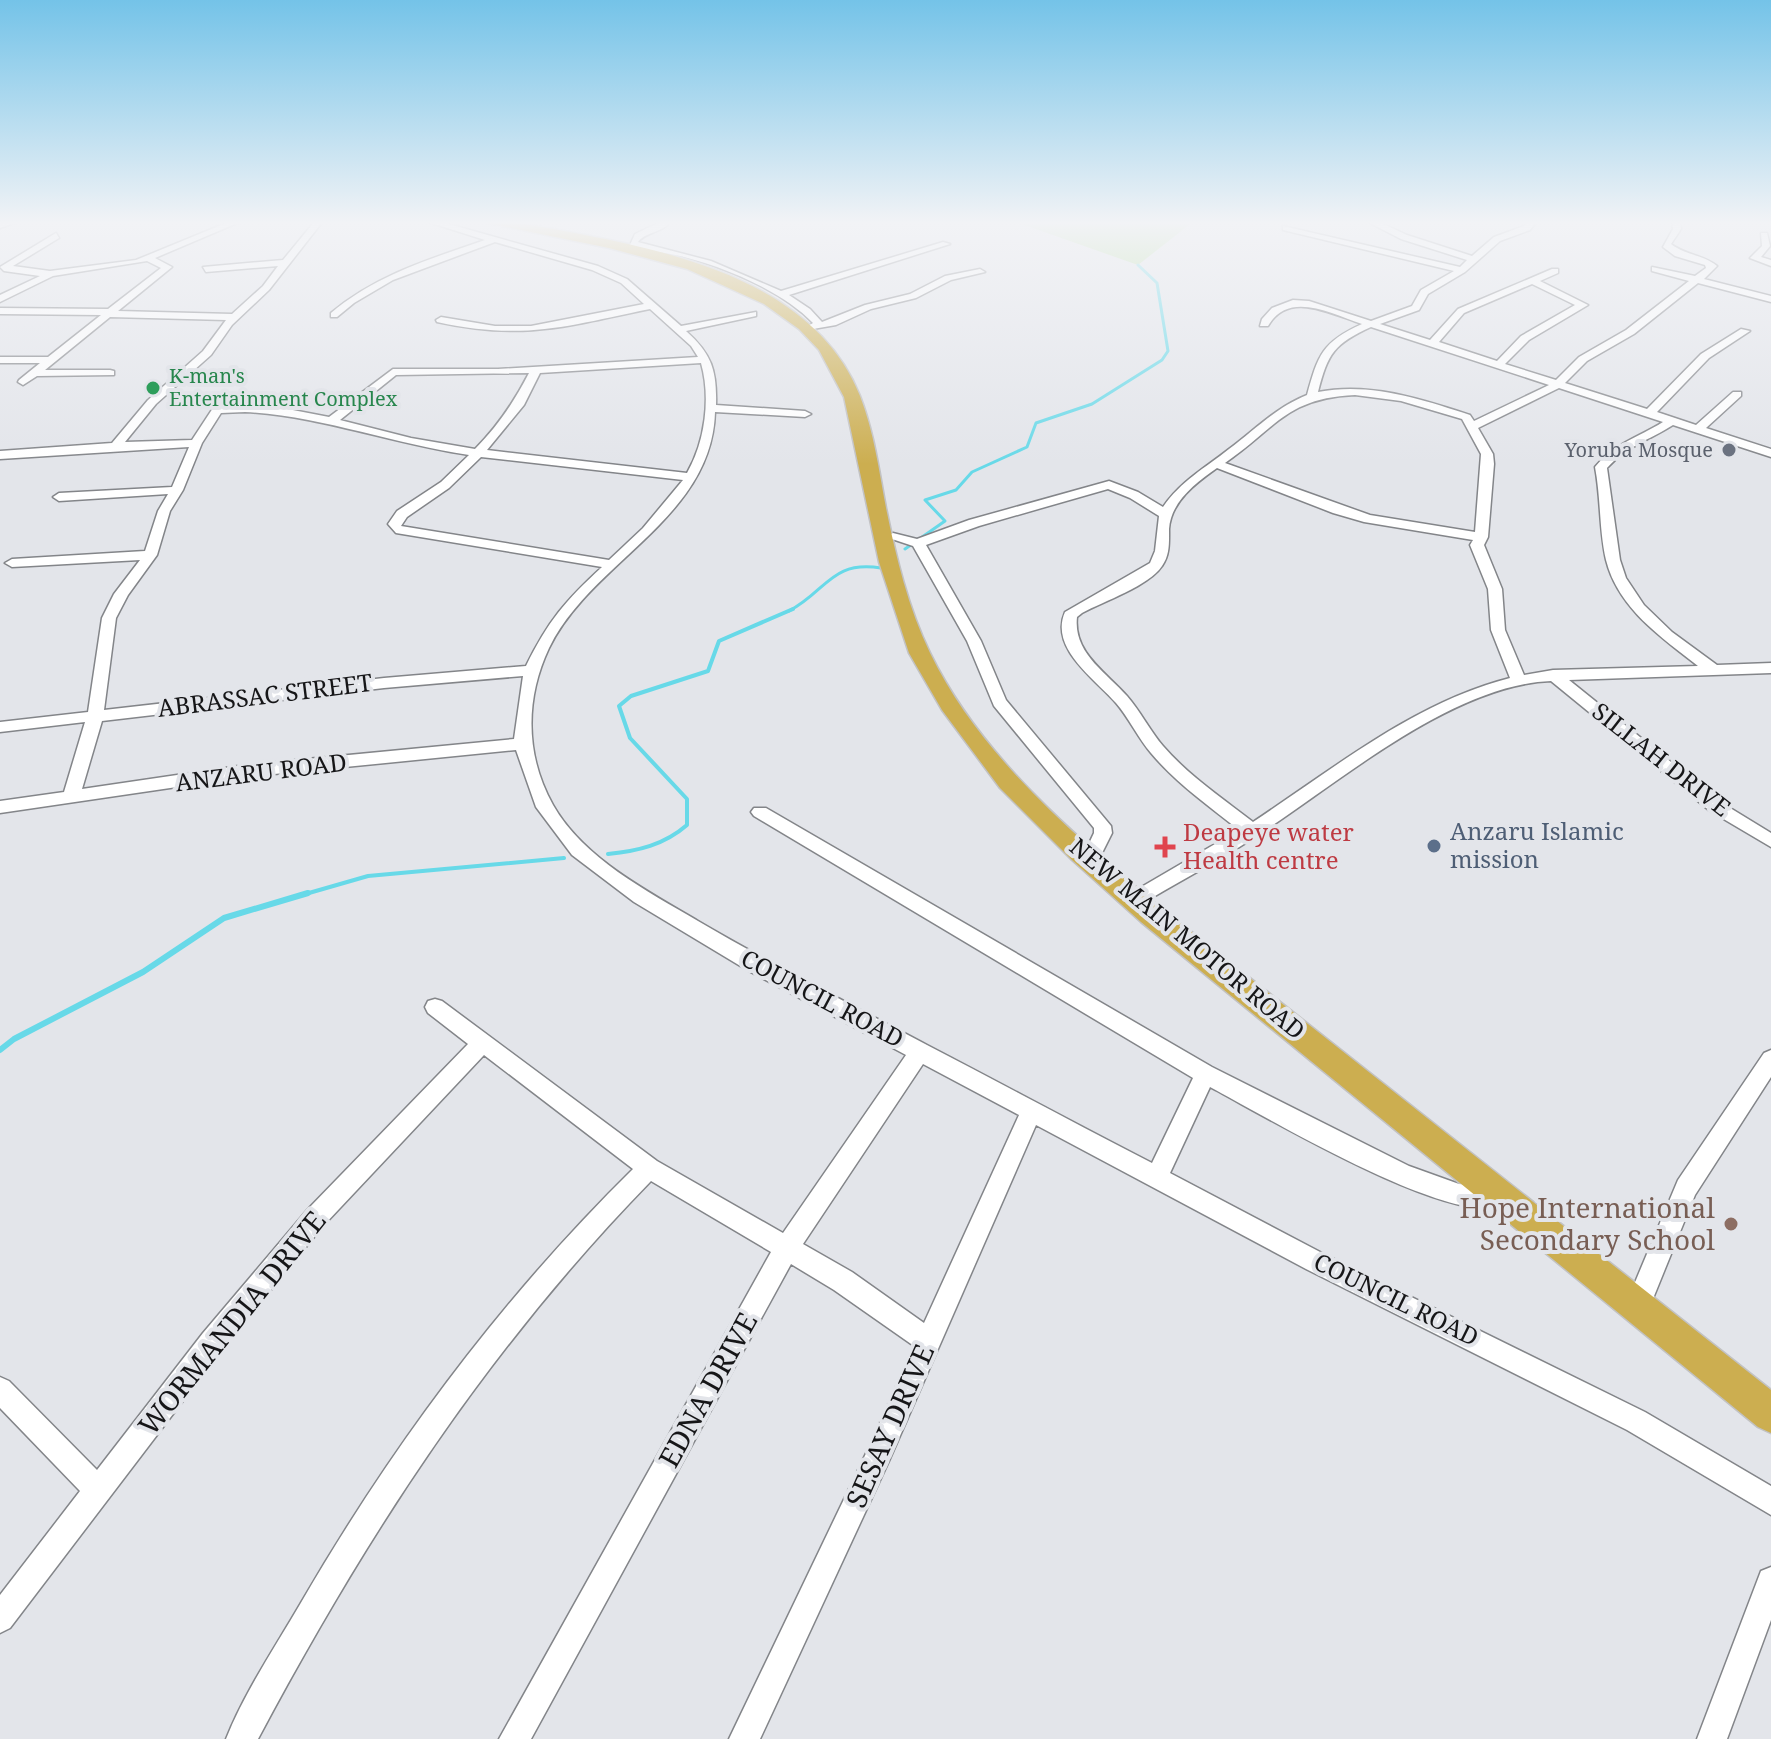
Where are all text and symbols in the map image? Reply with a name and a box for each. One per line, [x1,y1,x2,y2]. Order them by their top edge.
place label: K-man's Entertainment Complex [169,362,398,412]
marker: K-man's Entertainment Complex [144,379,162,397]
place label: Yoruba Mosque [1564,436,1713,463]
marker: Yoruba Mosque [1720,441,1738,459]
street label: ABRASSAC STREET [156,665,374,724]
street label: SILLAH DRIVE [1586,694,1738,823]
street label: ANZARU ROAD [173,745,348,798]
place label: Anzaru Islamic mission [1450,814,1624,875]
place label: Deapeye water Health centre [1183,815,1354,876]
street label: NEW MAIN MOTOR ROAD [1063,830,1313,1046]
marker: Deapeye water Health centre [1154,836,1176,858]
marker: Anzaru Islamic mission [1425,837,1443,855]
street label: COUNCIL ROAD [736,941,910,1054]
place label: Hope International Secondary School [1460,1188,1715,1258]
street label: WORMANDIA DRIVE [129,1202,334,1442]
marker: Hope International Secondary School [1722,1215,1740,1233]
street label: COUNCIL ROAD [1309,1244,1485,1353]
street label: EDNA DRIVE [649,1305,765,1474]
street label: SESAY DRIVE [836,1338,942,1513]

